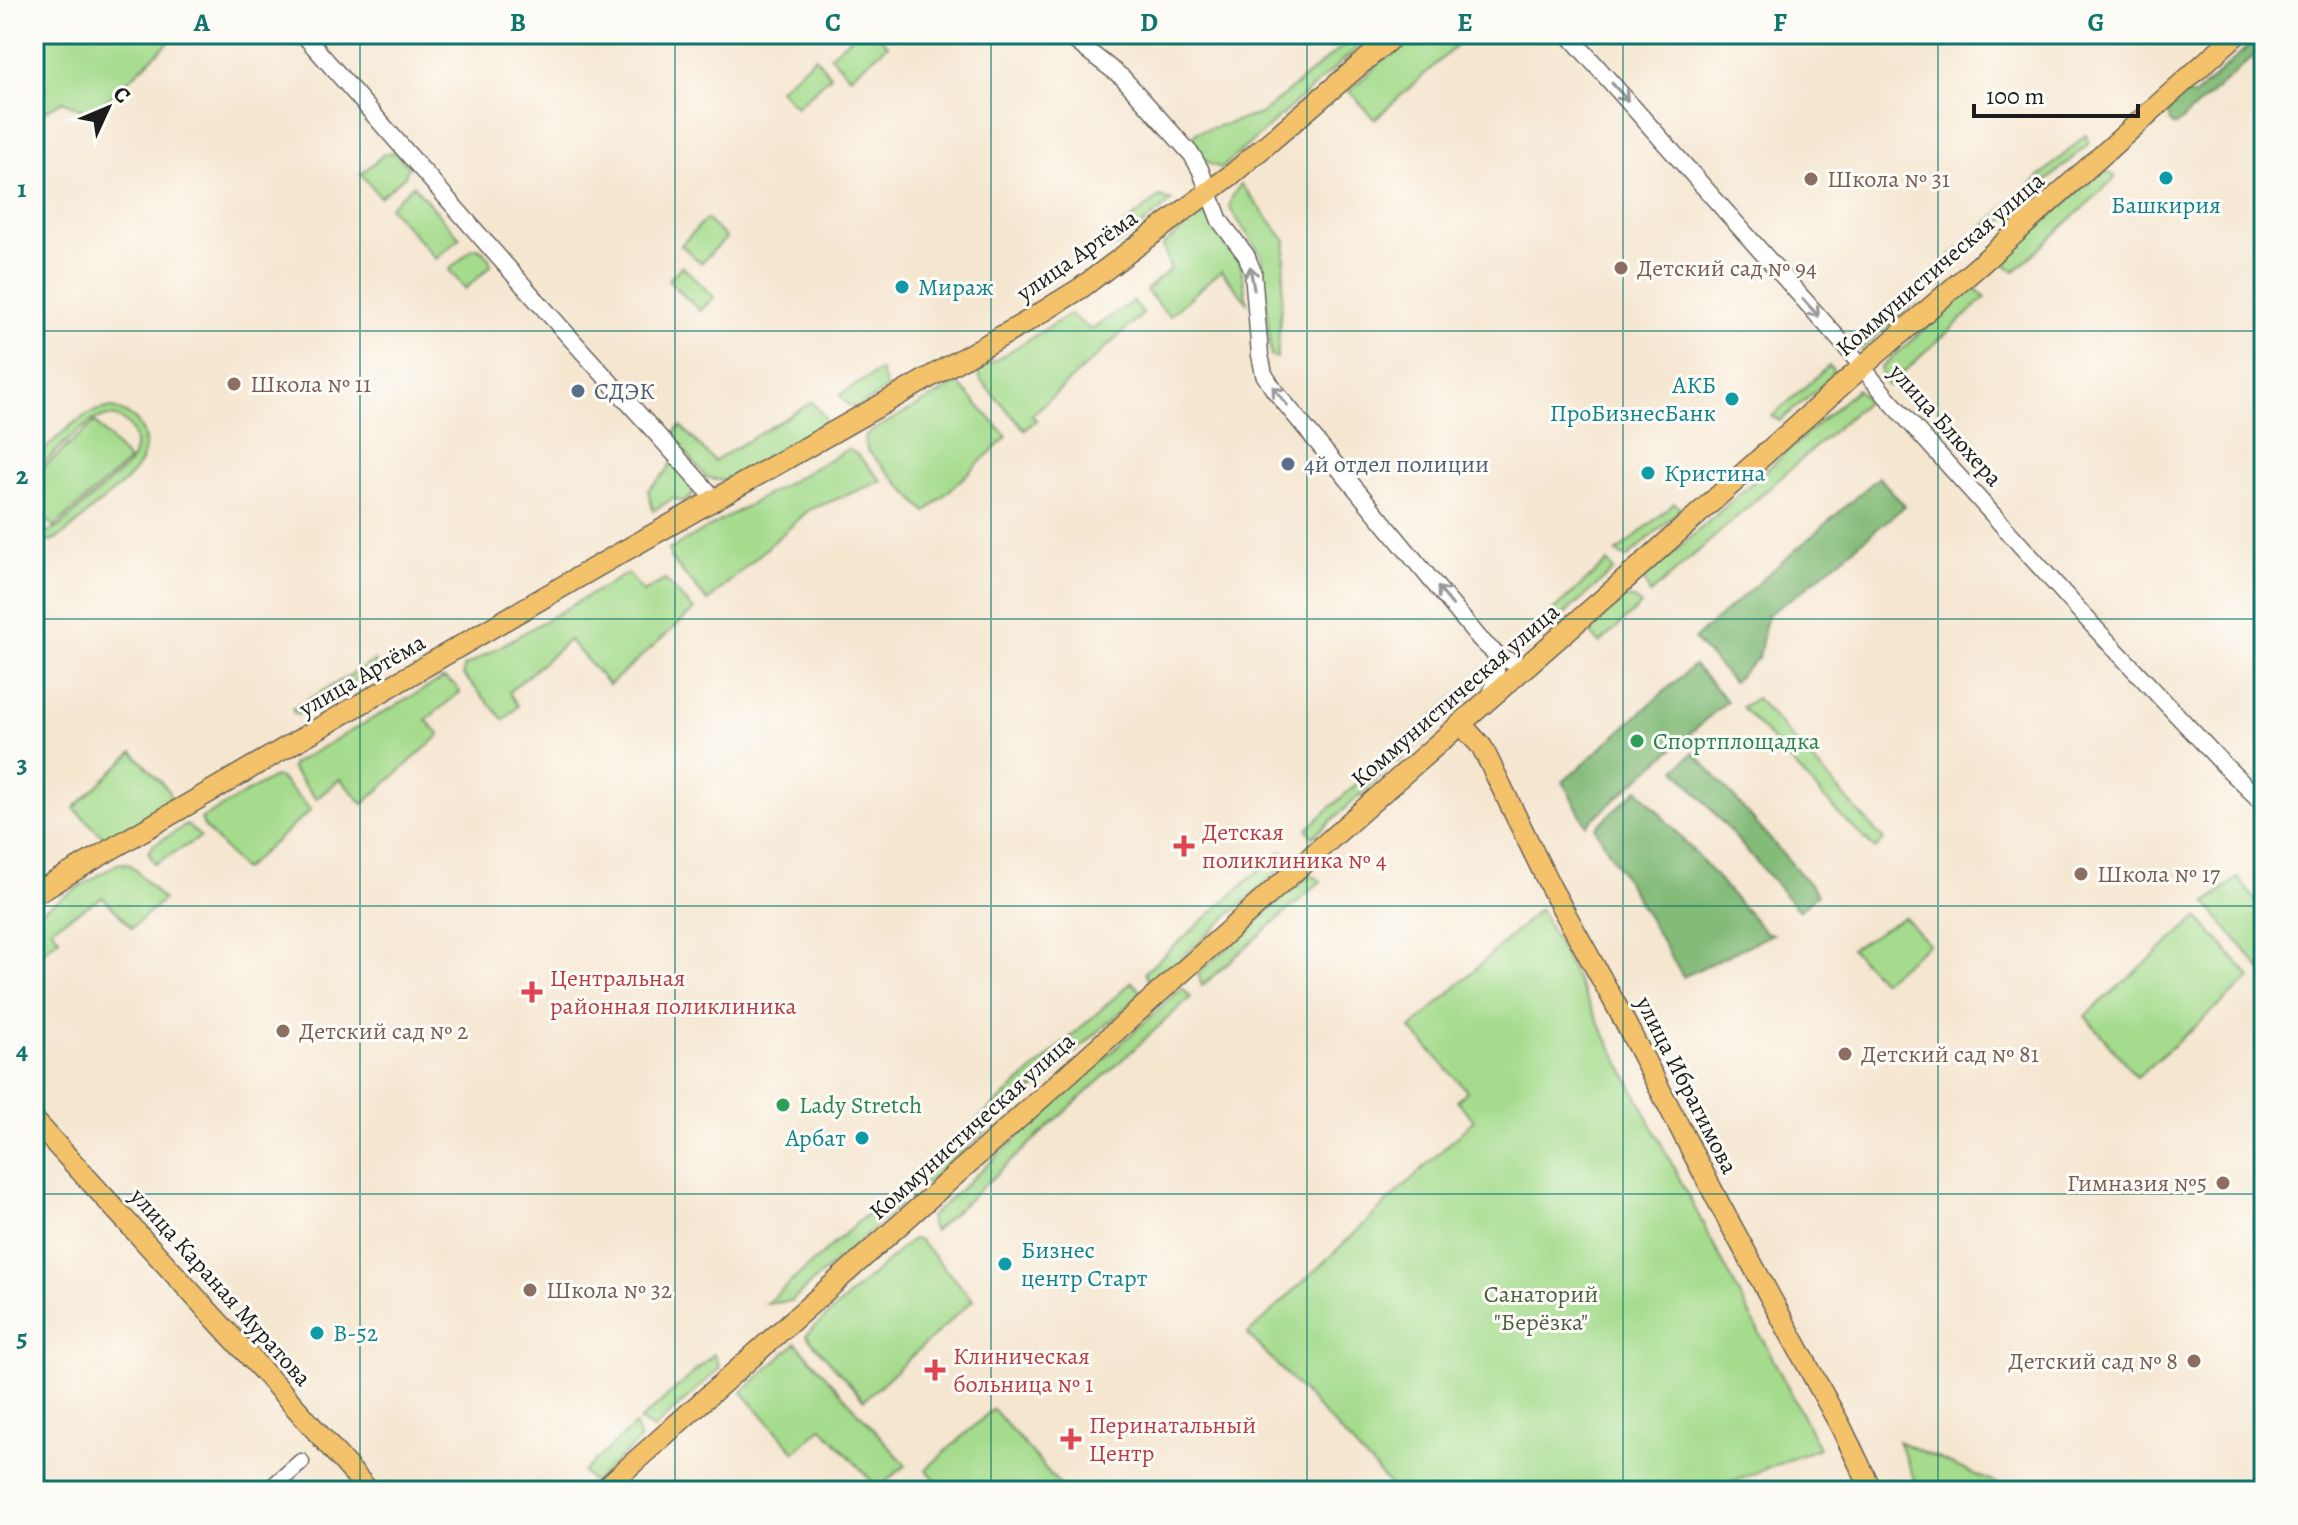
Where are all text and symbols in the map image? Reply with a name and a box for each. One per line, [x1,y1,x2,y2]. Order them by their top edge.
text: A [193,5,211,40]
text: B [510,5,526,40]
text: C [825,5,841,40]
text: D [1140,5,1158,40]
text: E [1457,5,1473,40]
text: F [1773,5,1787,40]
text: G [2087,5,2105,40]
north arrow [68,68,148,148]
scale bar [1974,68,2138,118]
text: С [106,80,137,110]
text: 100 m [1986,80,2045,112]
one-way arrow [1611,81,1629,101]
place label: Школа № 31 [1827,163,1950,195]
street label: Коммунистическая улица [1829,165,2051,363]
marker: Башкирия [2157,169,2175,187]
marker: Школа № 31 [1802,170,1820,188]
text: 1 [17,171,27,206]
place label: Башкирия [2111,189,2221,221]
street label: улица Артёма [1009,201,1144,309]
place label: Детский сад № 94 [1637,252,1817,284]
marker: Детский сад № 94 [1612,259,1630,277]
one-way arrow [1243,266,1258,291]
place label: Мираж [918,271,994,303]
marker: Мираж [893,278,911,296]
one-way arrow [1801,298,1820,318]
street label: улица Блюхера [1881,356,2010,493]
place label: Школа № 11 [250,368,371,400]
place label: АКБ ПроБизнесБанк [1550,369,1716,429]
marker: Школа № 11 [225,375,243,393]
place label: СДЭК [594,375,655,407]
marker: СДЭК [569,382,587,400]
one-way arrow [1271,386,1288,407]
marker: АКБ ПроБизнесБанк [1723,390,1741,408]
place label: 4й отдел полиции [1304,448,1489,480]
marker: 4й отдел полиции [1279,455,1297,473]
place label: Кристина [1664,457,1766,489]
text: 2 [16,458,29,493]
marker: Кристина [1639,464,1657,482]
one-way arrow [1436,587,1454,607]
street label: Коммунистическая улица [1344,596,1566,794]
street label: улица Артёма [292,626,431,725]
place label: Спортплощадка [1653,725,1820,757]
marker: Спортплощадка [1628,732,1646,750]
text: 3 [16,746,28,781]
place label: Детская поликлиника № 4 [1202,816,1387,876]
marker: Детская поликлиника № 4 [1173,835,1195,857]
place label: Школа № 17 [2097,858,2221,890]
marker: Школа № 17 [2072,865,2090,883]
place label: Центральная районная поликлиника [550,962,797,1022]
marker: Центральная районная поликлиника [521,981,543,1003]
street label: улица Ибрагимова [1628,990,1746,1179]
place label: Детский сад № 2 [299,1015,468,1047]
marker: Детский сад № 2 [274,1022,292,1040]
street label: Коммунистическая улица [862,1025,1082,1227]
text: 4 [16,1033,28,1068]
place label: Детский сад № 81 [1861,1038,2039,1070]
marker: Детский сад № 81 [1836,1045,1854,1063]
place label: Lady Stretch [799,1089,922,1121]
marker: Lady Stretch [774,1096,792,1114]
place label: Арбат [785,1122,846,1154]
marker: Арбат [853,1129,871,1147]
place label: Гимназия №5 [2067,1167,2207,1199]
marker: Гимназия №5 [2214,1174,2232,1192]
street label: улица Караная Муратова [122,1180,319,1393]
place label: Бизнес центр Старт [1021,1234,1148,1294]
marker: Бизнес центр Старт [996,1255,1014,1273]
place label: Школа № 32 [546,1274,672,1306]
park label: Санаторий "Берёзка" [1484,1278,1598,1338]
marker: Школа № 32 [521,1281,539,1299]
place label: B-52 [333,1317,378,1349]
text: 5 [16,1320,28,1355]
marker: B-52 [308,1324,326,1342]
place label: Клиническая больница № 1 [953,1340,1093,1400]
place label: Детский сад № 8 [2008,1345,2178,1377]
marker: Детский сад № 8 [2185,1352,2203,1370]
marker: Клиническая больница № 1 [924,1359,946,1381]
place label: Перинатальный Центр [1089,1409,1256,1469]
marker: Перинатальный Центр [1060,1428,1082,1450]

